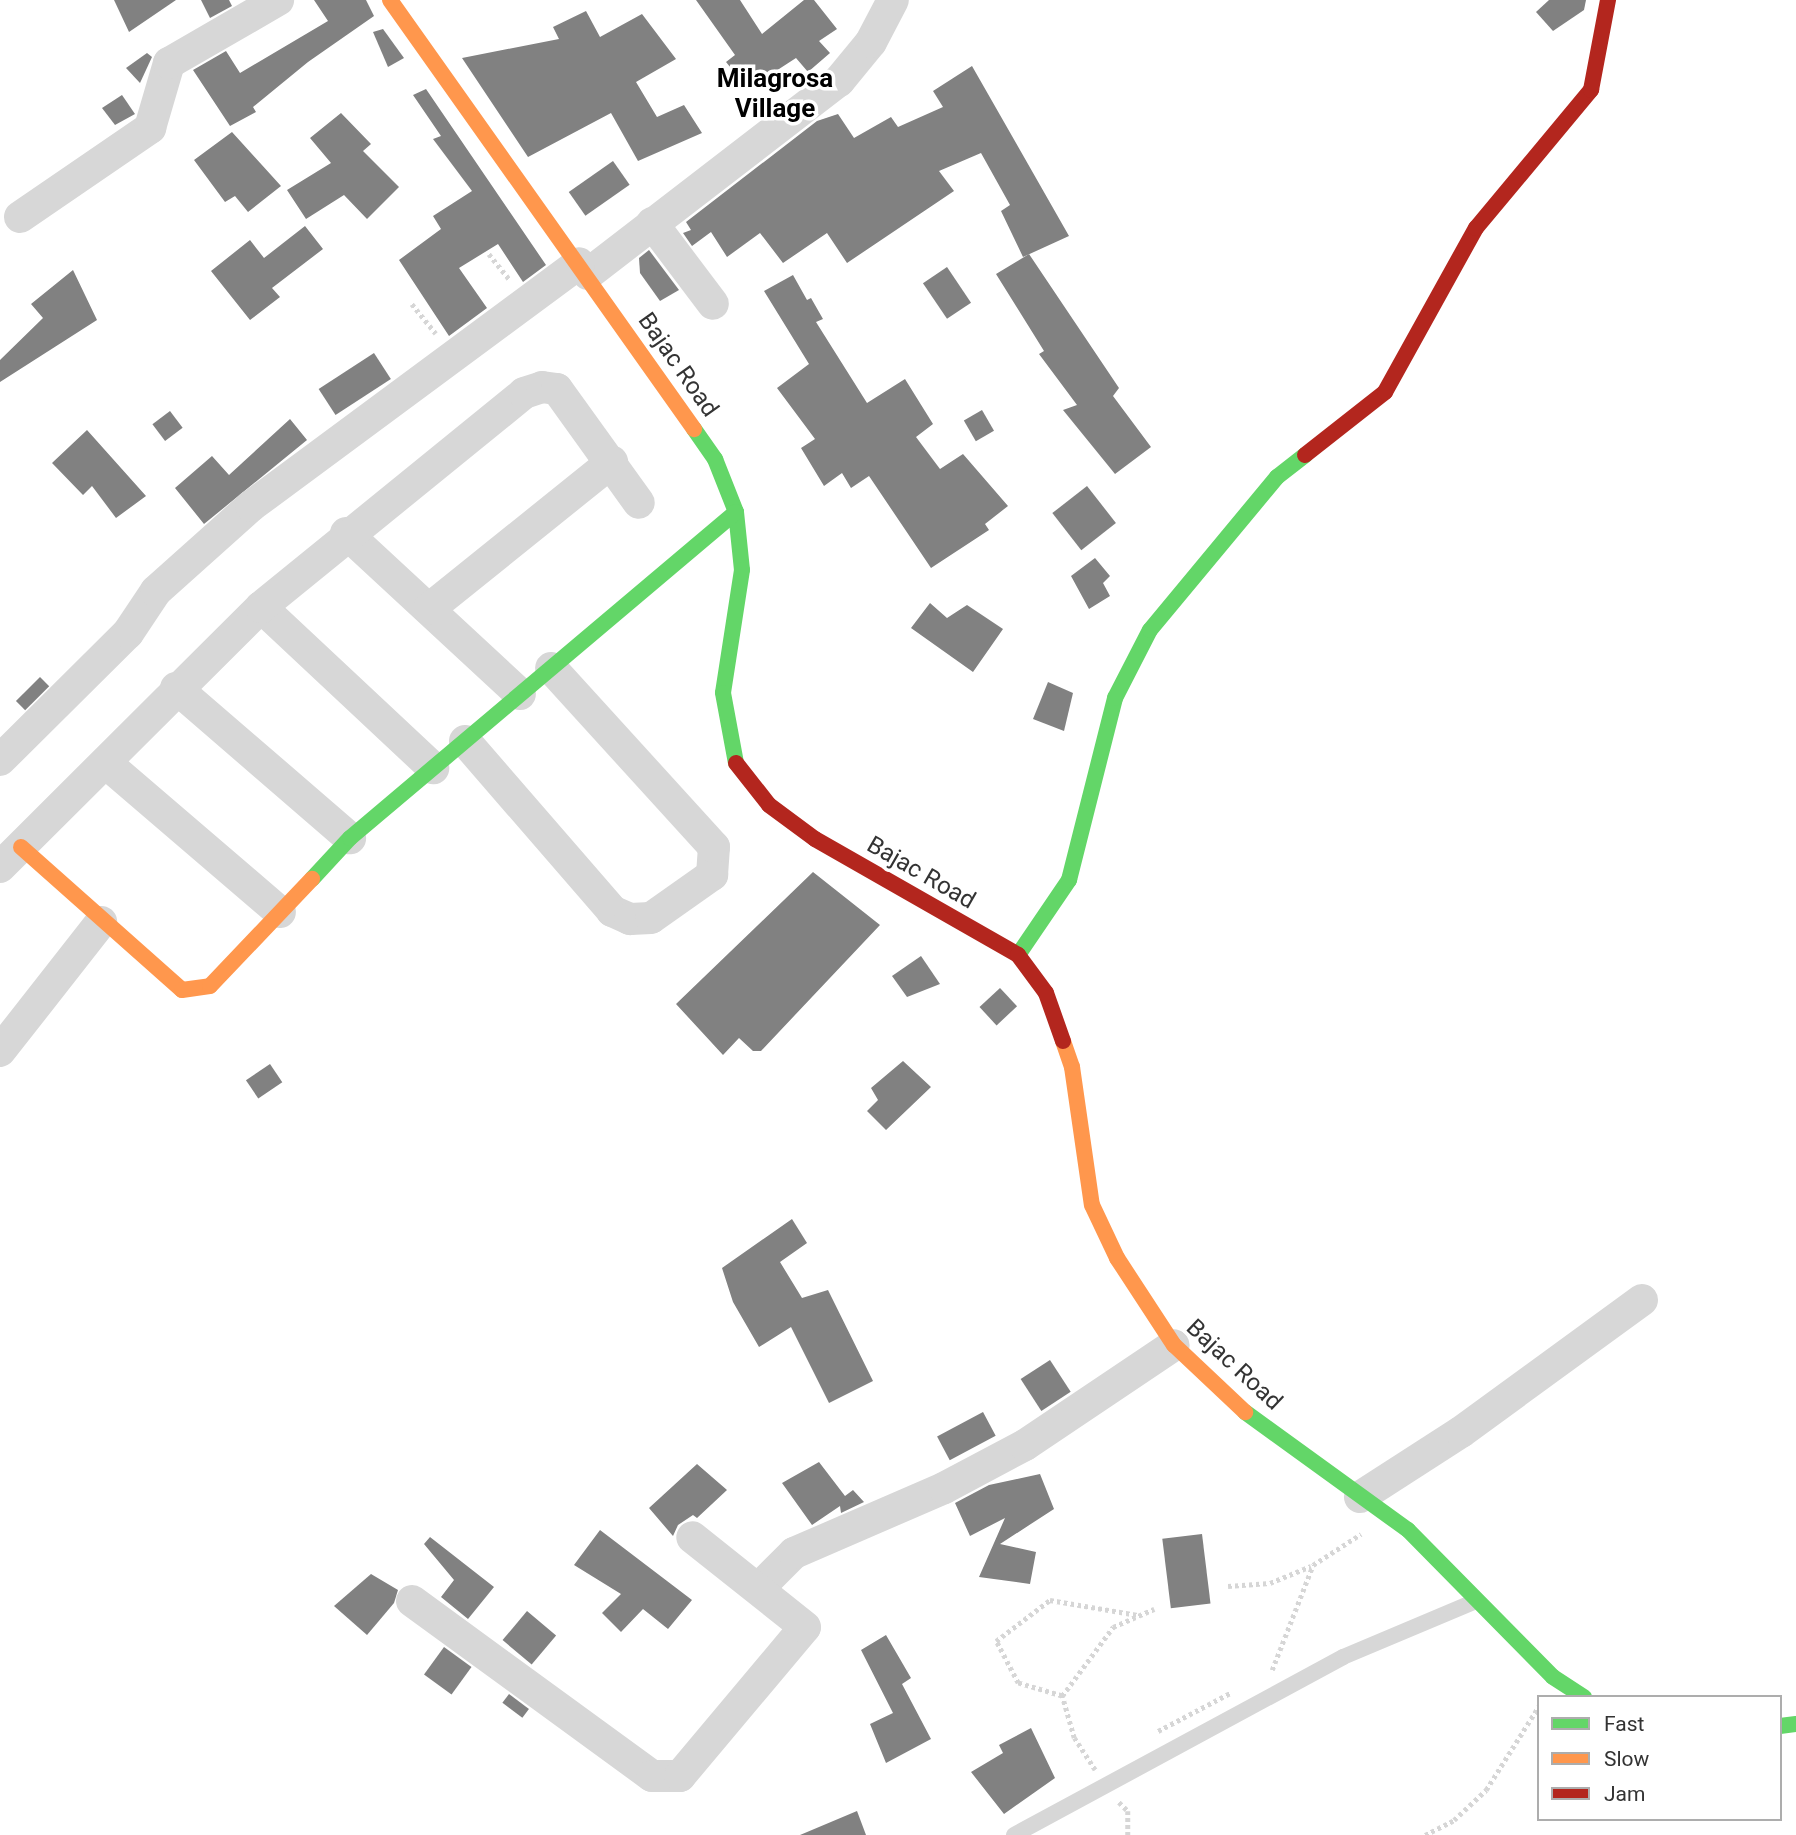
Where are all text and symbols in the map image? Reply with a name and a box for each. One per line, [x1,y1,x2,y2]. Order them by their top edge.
district label: Milagrosa Village [717,63,833,124]
street label: Bajac Road [632,307,724,423]
street label: Bajac Road [862,830,980,916]
street label: Bajac Road [1180,1313,1288,1417]
legend [1537,1695,1782,1821]
text: Fast [1604,1712,1644,1736]
text: Slow [1604,1747,1649,1771]
text: Jam [1604,1782,1645,1806]

